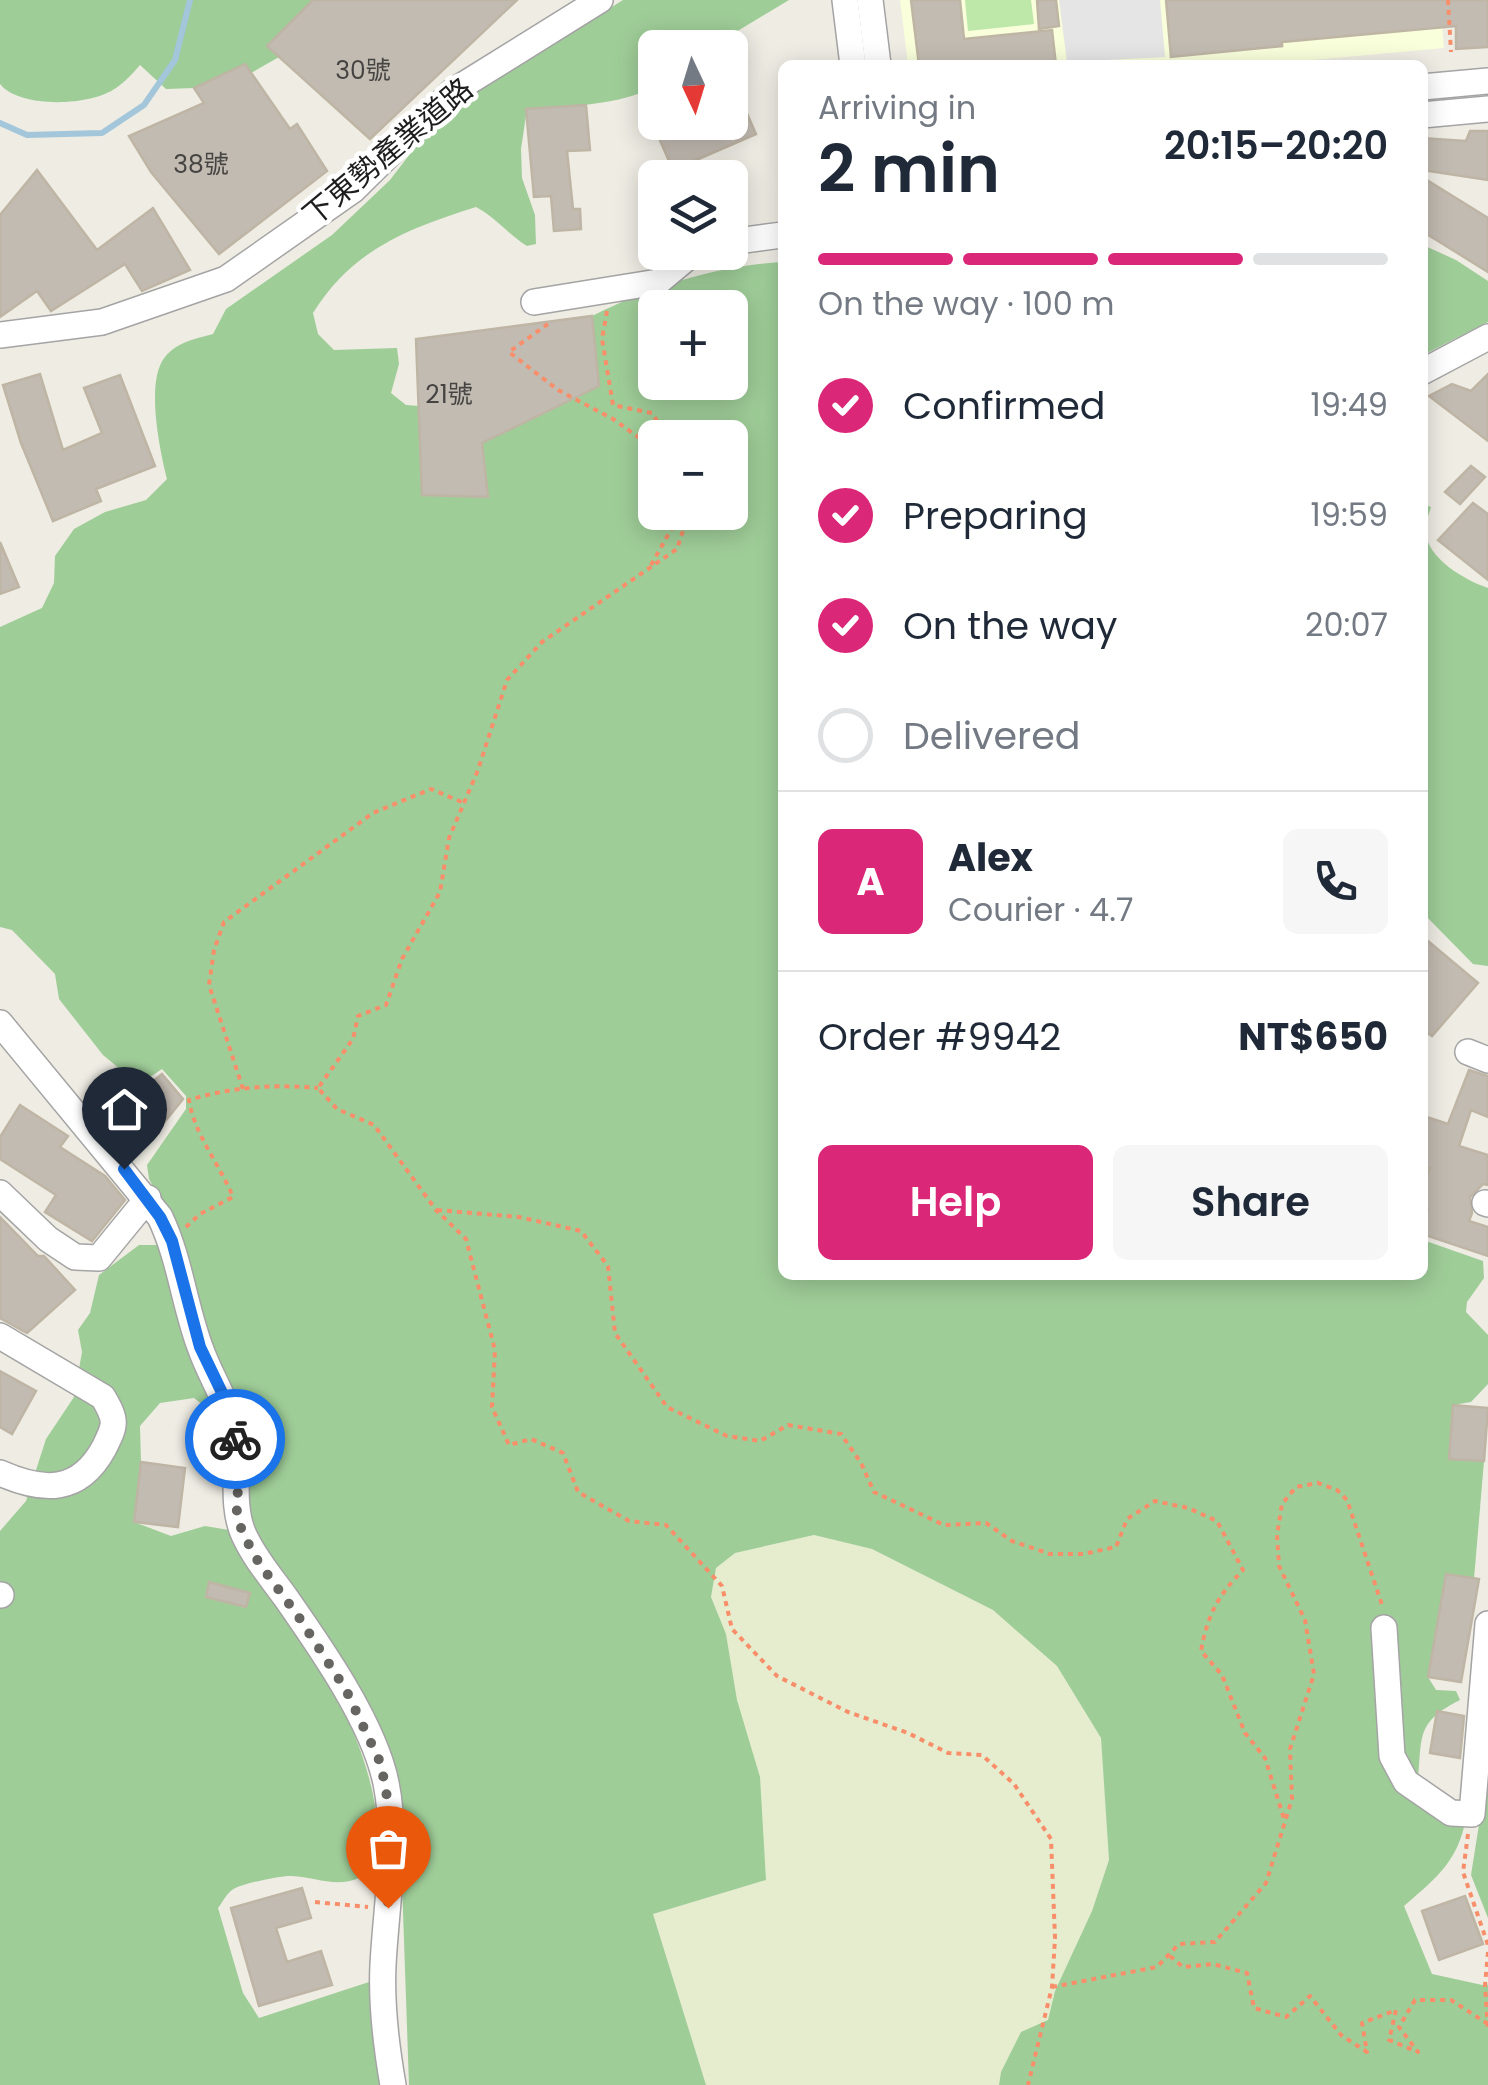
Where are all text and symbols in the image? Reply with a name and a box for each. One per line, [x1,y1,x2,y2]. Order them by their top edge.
north arrow [638,30,748,140]
map controls [638,30,748,530]
house number: 30號 [335,53,391,88]
street label: 下東勢產業道路 [293,68,482,236]
text: Arriving in [818,85,976,130]
text: 20:15–20:20 [1164,119,1388,172]
text: 2 min [818,124,1000,215]
house number: 38號 [173,147,229,182]
button: layers [638,160,748,270]
text: On the way · 100 m [818,281,1114,326]
button: + [638,290,748,400]
house number: 21號 [425,377,473,412]
icon: check [818,378,873,433]
text: Confirmed [903,379,1105,432]
text: 19:49 [1310,382,1388,427]
button: − [638,420,748,530]
icon: check [818,488,873,543]
text: Preparing [903,489,1088,542]
text: 19:59 [1311,492,1388,537]
icon: check [818,598,873,653]
text: On the way [903,599,1117,652]
text: 20:07 [1305,602,1388,647]
text: Delivered [903,709,1080,762]
button: phone [1283,829,1388,934]
text: Alex [948,831,1033,884]
text: A [856,855,885,908]
text: Courier · 4.7 [948,887,1133,932]
text: Order #9942 [818,1010,1061,1063]
text: NT$650 [1238,1010,1388,1063]
pin [82,1067,167,1170]
icon: home [97,1082,152,1137]
button: Help [818,1145,1093,1260]
button: Share [1113,1145,1388,1260]
courier [185,1389,285,1489]
icon: bike [208,1412,263,1467]
pin [346,1806,431,1909]
icon: bag [361,1821,416,1876]

